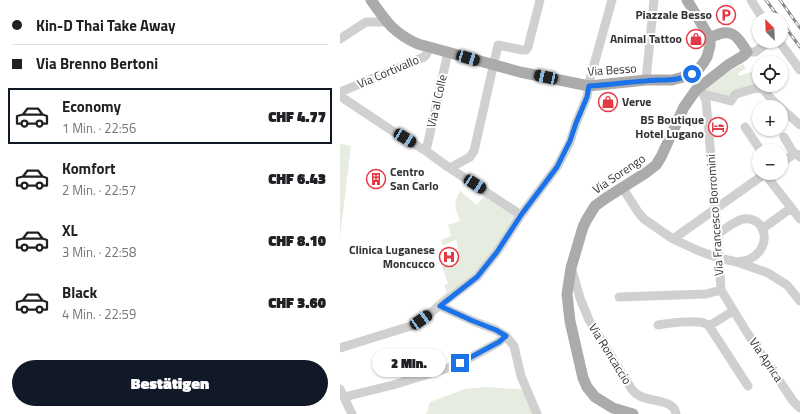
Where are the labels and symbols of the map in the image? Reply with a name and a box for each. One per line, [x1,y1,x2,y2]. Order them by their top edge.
parking icon: Piazzale Besso [715,4,737,26]
place label: Piazzale Besso [636,5,712,24]
north arrow [752,12,788,48]
shop icon: Animal Tattoo [685,28,707,50]
place label: Animal Tattoo [610,29,682,48]
car [455,49,481,67]
street label: Via Cortivallo [354,50,422,93]
street label: Via Besso [587,58,637,81]
route start [683,65,701,83]
car [533,69,559,85]
street label: Via al Colle [421,72,452,129]
shop icon: Verve [597,91,619,113]
place label: Verve [622,92,651,111]
place label: B5 Boutique Hotel Lugano [635,110,704,143]
hotel icon: B5 Boutique Hotel Lugano [707,116,729,138]
car [392,127,418,149]
street label: Via Sorengo [588,149,649,198]
street label: Via Francesco Borromini [701,154,728,276]
place label: Centro San Carlo [390,162,439,195]
building icon: Centro San Carlo [365,168,387,190]
car [462,172,488,196]
place label: Clinica Luganese Moncucco [349,240,435,273]
hospital icon: Clinica Luganese Moncucco [438,246,460,268]
car [408,308,434,332]
street label: Via Roncaccio [584,319,637,388]
street label: Via Aprica [745,334,788,386]
callout: 2 Min. [372,349,446,377]
route end [451,354,469,372]

